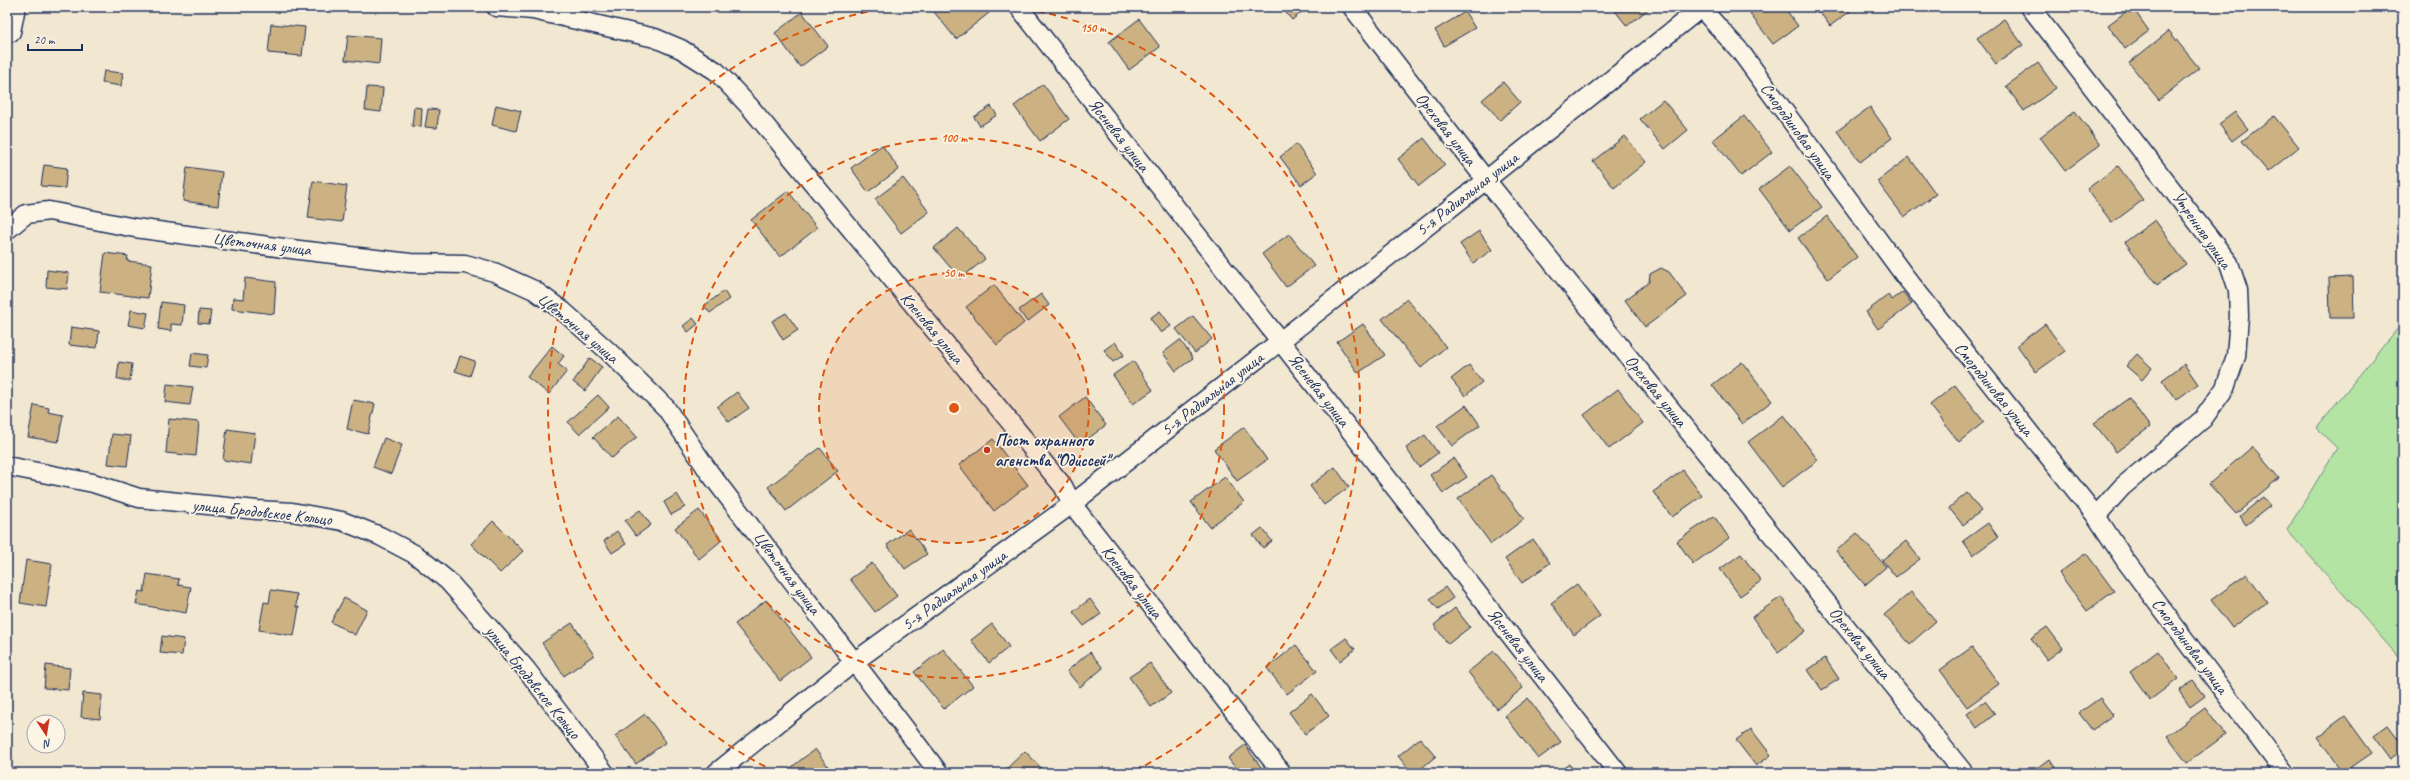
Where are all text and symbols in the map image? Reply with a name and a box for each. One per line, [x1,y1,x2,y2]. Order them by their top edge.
text: 150 m [1080,20,1107,36]
scale bar [28,26,82,52]
text: 20 m [34,32,56,48]
street label: Смородиновая улица [1756,79,1841,185]
street label: Ореховая улица [1411,88,1482,171]
street label: Ясеневая улица [1084,94,1155,177]
text: 100 m [941,130,968,146]
street label: 5-я Радиальная улица [1412,146,1524,241]
street label: Утренняя улица [2168,187,2238,274]
street label: Цветочная улица [212,228,314,261]
text: 50 m [944,265,965,281]
street label: Цветочная улица [533,288,624,369]
street label: Кленовая улица [896,288,969,369]
street label: Смородиновая улица [1950,338,2039,442]
street label: 5-я Радиальная улица [1157,346,1269,441]
street label: Ясеневая улица [1284,349,1355,432]
street label: Ореховая улица [1621,351,1692,432]
centre of rings [947,401,961,415]
place label: Пост охранного агенства "Одисcей" [995,430,1114,471]
marker: Пост охранного агенства "Одисcей" [982,445,992,455]
street label: улица Бродовское Кольцо [190,494,334,530]
street label: Цветочная улица [749,527,826,620]
street label: Кленовая улица [1097,541,1168,624]
street label: 5-я Радиальная улица [898,544,1012,635]
street label: Смородиновая улица [2147,594,2234,700]
street label: Ореховая улица [1825,603,1896,684]
street label: Ясеневая улица [1483,604,1554,687]
street label: улица Бродовское Кольцо [480,620,586,744]
north arrow [26,714,66,754]
text: N [41,736,53,752]

